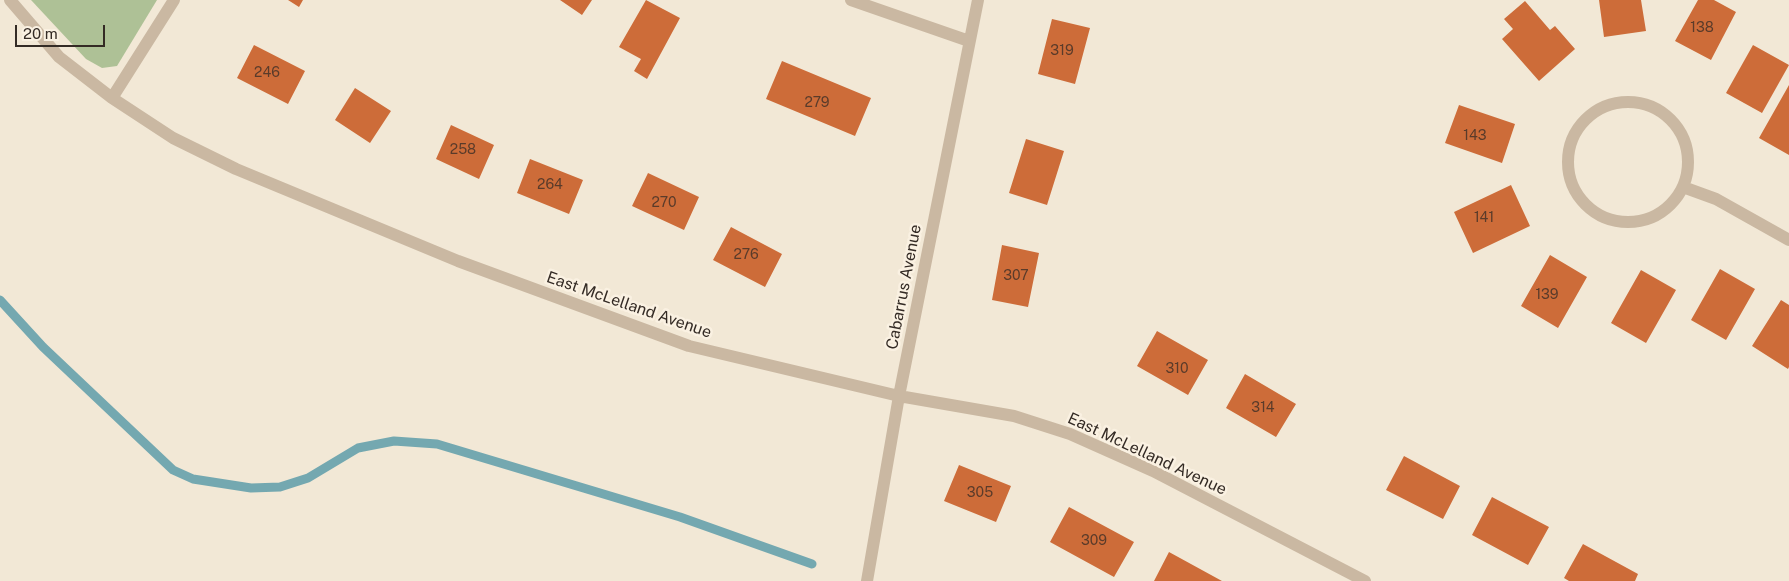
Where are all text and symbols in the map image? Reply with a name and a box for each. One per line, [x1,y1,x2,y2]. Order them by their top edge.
scale bar [18,15,108,47]
house number: 138 [1690,20,1714,36]
text: 20 m [23,25,58,42]
house number: 319 [1050,43,1074,59]
house number: 246 [254,65,280,81]
house number: 279 [804,95,830,111]
house number: 143 [1463,128,1487,144]
house number: 258 [450,142,476,158]
house number: 264 [537,177,563,193]
house number: 270 [651,195,677,211]
house number: 141 [1474,210,1494,226]
street label: Cabarrus Avenue [882,223,926,351]
house number: 276 [733,247,759,263]
street label: East McLelland Avenue [544,268,714,342]
house number: 307 [1003,268,1029,284]
house number: 139 [1535,287,1559,303]
house number: 310 [1165,361,1189,377]
house number: 314 [1251,400,1275,416]
street label: East McLelland Avenue [1065,409,1229,499]
house number: 305 [967,485,993,501]
house number: 309 [1081,533,1107,549]

